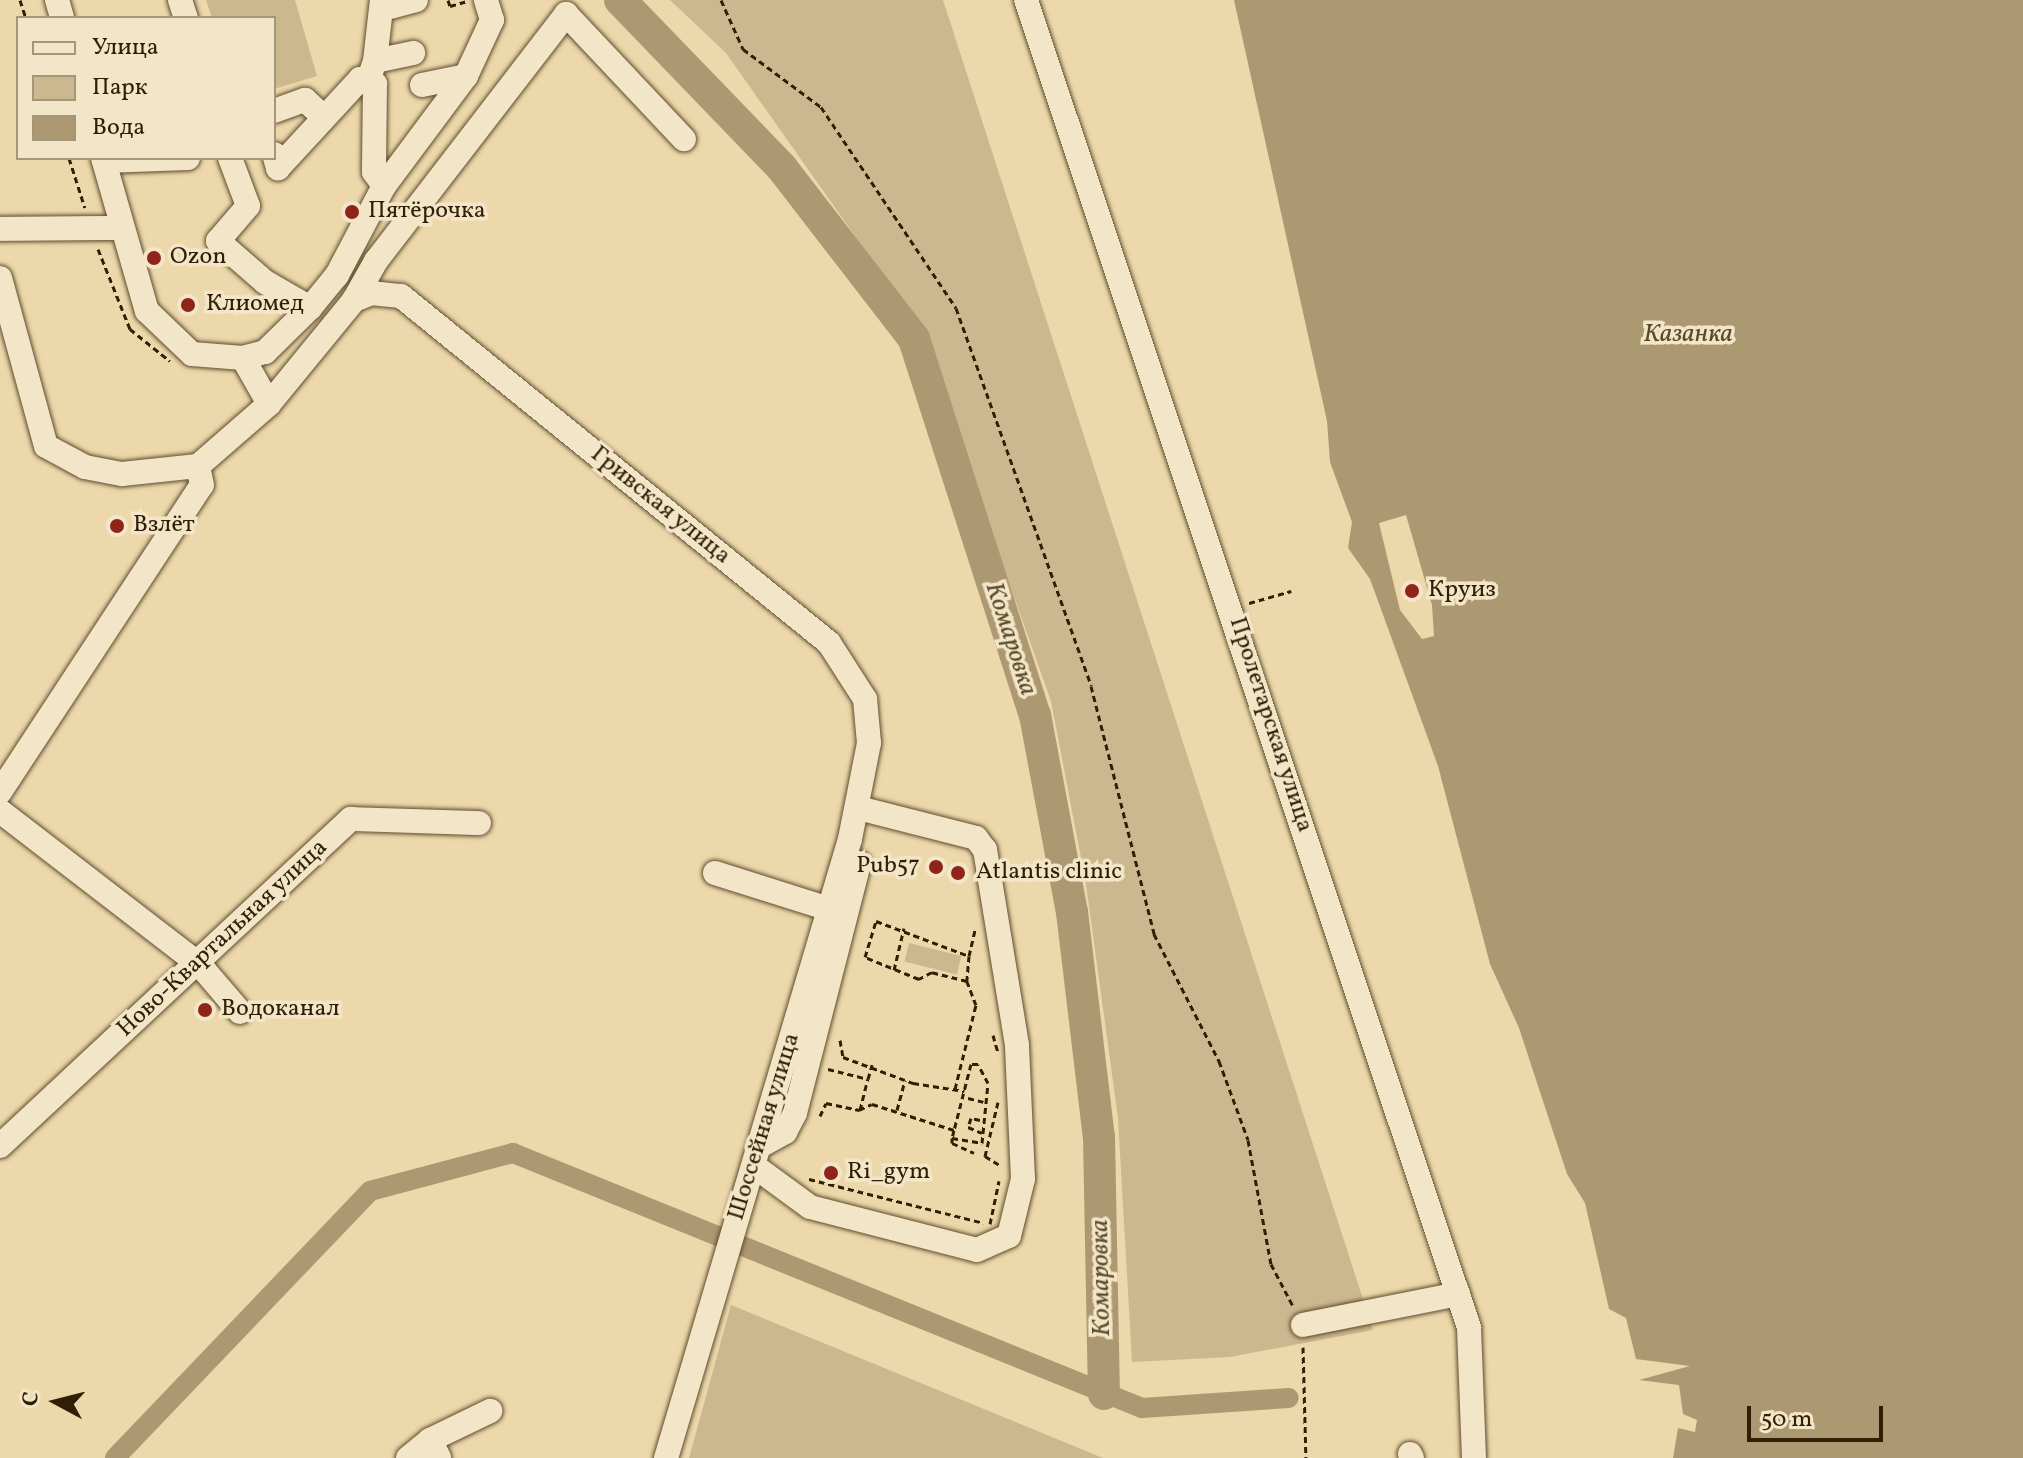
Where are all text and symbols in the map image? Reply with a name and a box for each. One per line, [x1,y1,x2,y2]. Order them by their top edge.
legend [16,16,276,160]
text: Улица [92,31,159,65]
text: Парк [92,71,148,105]
text: Вода [92,111,145,145]
place label: Пятёрочка [368,198,486,226]
marker: Пятёрочка [343,203,361,221]
place label: Ozon [170,244,227,272]
marker: Ozon [145,249,163,267]
place label: Клиомед [206,291,304,319]
marker: Клиомед [177,294,199,316]
water label: Казанка [1643,319,1733,351]
street label: Гривская улица [584,440,736,572]
place label: Взлёт [133,512,195,540]
marker: Взлёт [108,517,126,535]
place label: Круиз [1428,577,1496,605]
water label: Комаровка [977,578,1043,700]
marker: Круиз [1403,582,1421,600]
street label: Пролетарская улица [1221,613,1319,837]
street label: Ново-Квартальная улица [112,834,334,1044]
place label: Pub57 [856,853,920,881]
marker: Pub57 [927,858,945,876]
place label: Atlantis clinic [976,859,1122,887]
marker: Atlantis clinic [947,862,969,884]
place label: Водоканал [221,996,339,1024]
marker: Водоканал [196,1001,214,1019]
street label: Шоссейная улица [723,1029,807,1225]
place label: Ri_gym [847,1159,930,1187]
marker: Ri_gym [822,1164,840,1182]
water label: Комаровка [1085,1219,1119,1337]
north arrow [16,1362,96,1442]
text: С [15,1390,48,1408]
scale bar [1751,1390,1887,1440]
text: 50 m [1761,1403,1813,1437]

